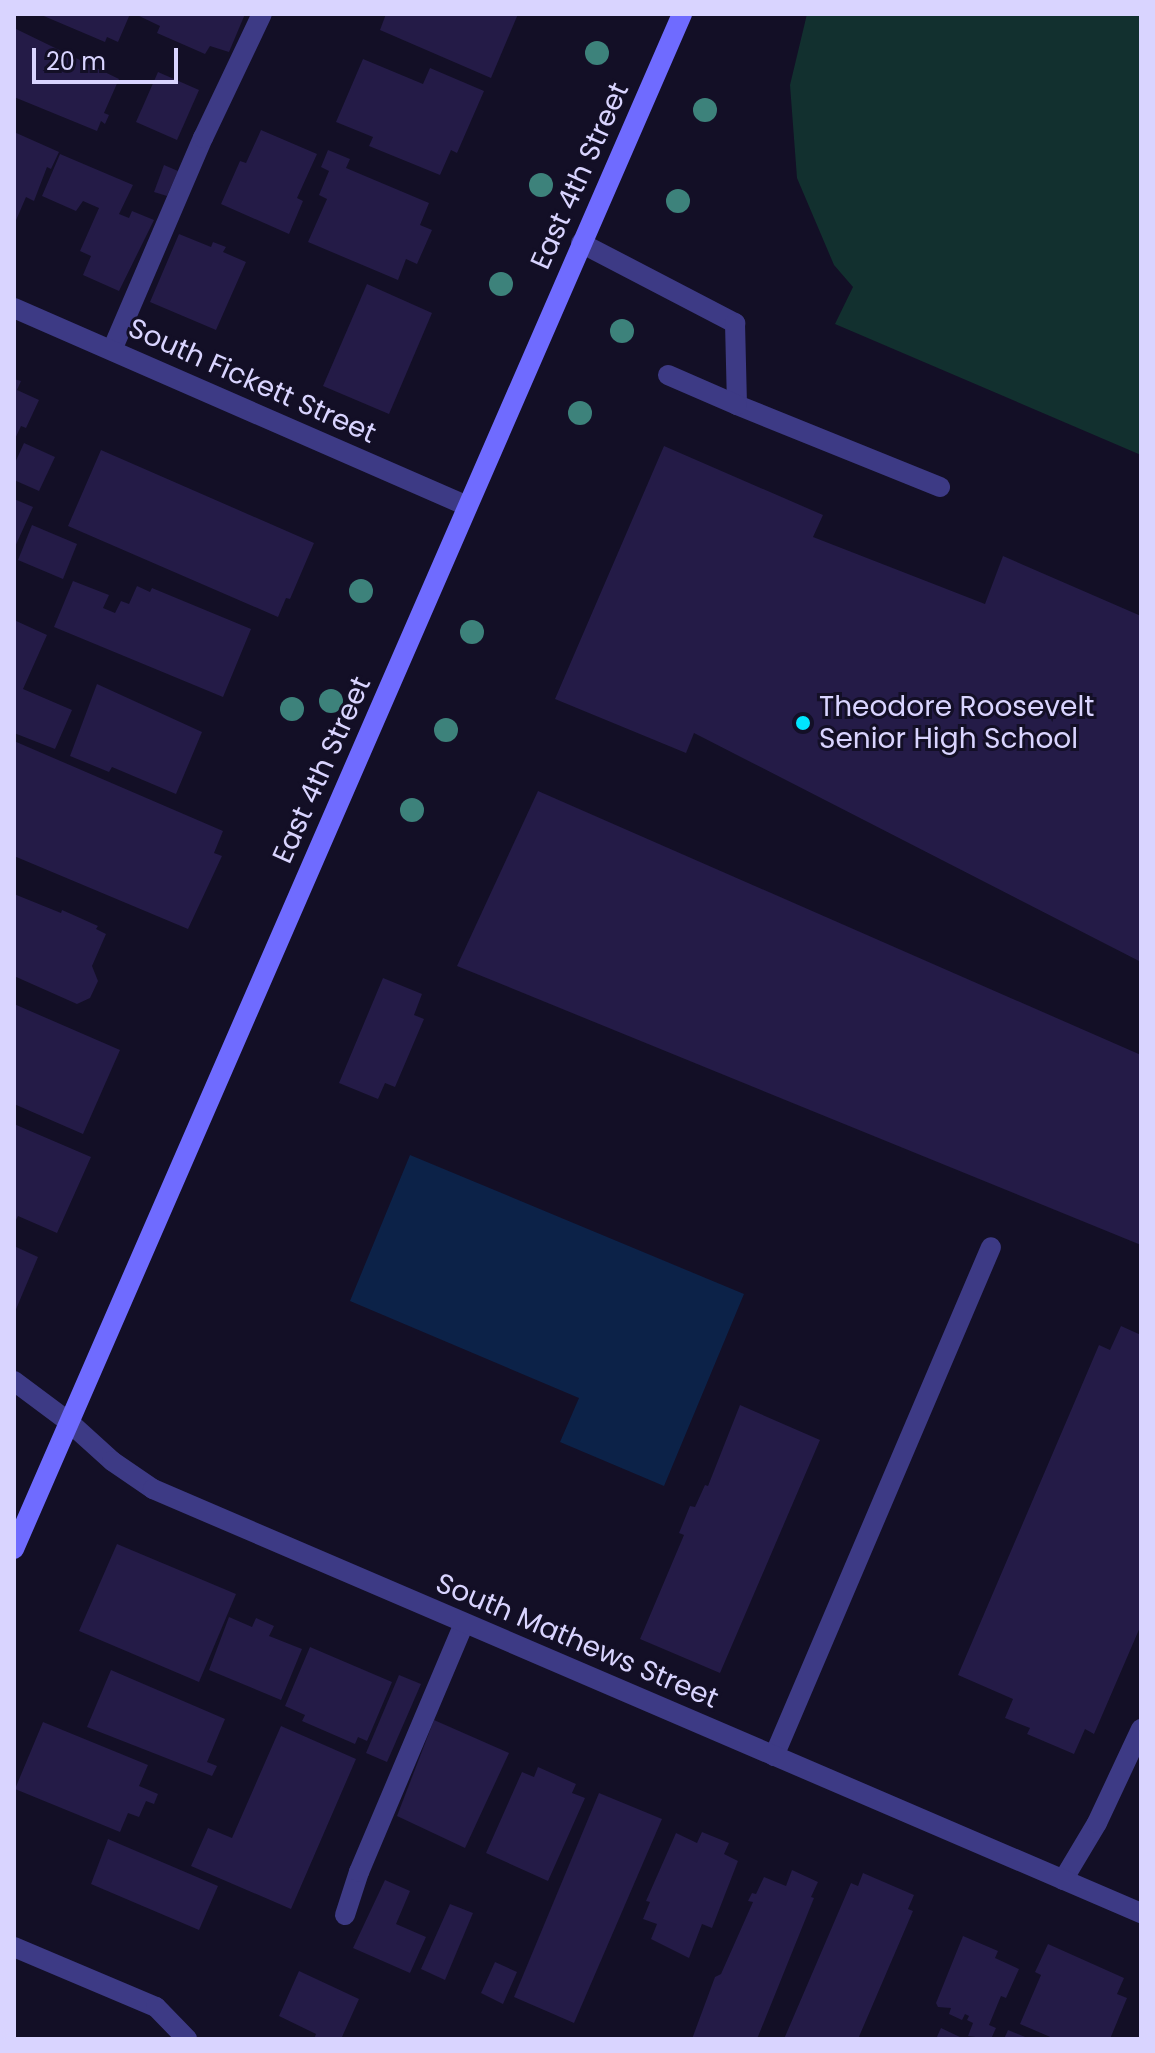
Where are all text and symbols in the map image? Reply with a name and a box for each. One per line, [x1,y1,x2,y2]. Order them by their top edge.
scale bar [36,32,182,82]
text: 20 m [46,45,106,78]
street label: East 4th Street [524,77,636,275]
street label: South Fickett Street [123,311,381,451]
street label: East 4th Street [266,671,378,869]
place label: Theodore Roosevelt Senior High School [819,690,1094,756]
marker: Theodore Roosevelt Senior High School [794,714,812,732]
street label: South Mathews Street [431,1566,723,1716]

